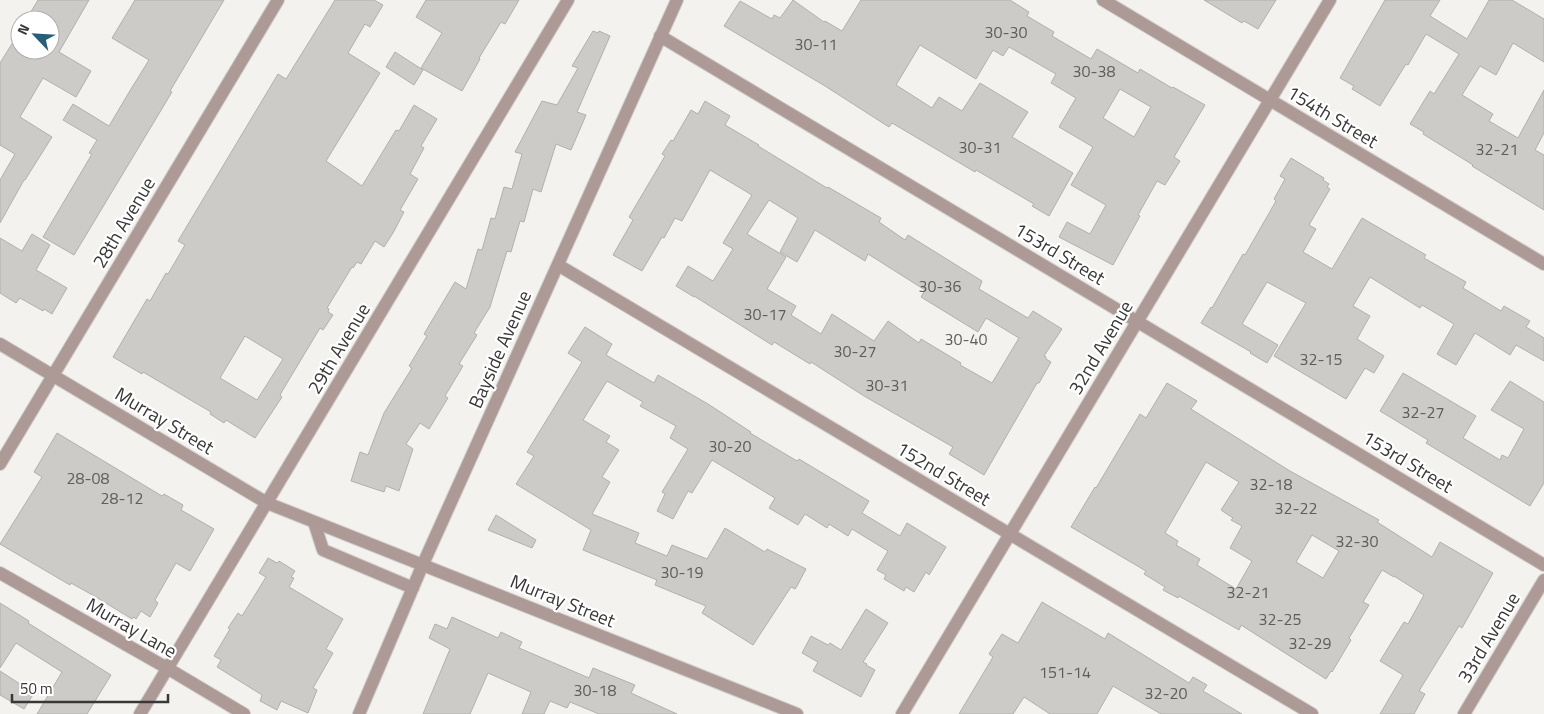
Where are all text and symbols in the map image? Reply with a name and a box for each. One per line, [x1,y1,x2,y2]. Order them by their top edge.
north arrow [10,10,60,60]
text: N [11,20,34,38]
house number: 30-30 [985,20,1027,44]
house number: 30-11 [795,32,837,56]
house number: 30-38 [1073,59,1115,83]
street label: 154th Street [1282,77,1384,155]
house number: 30-31 [959,135,1001,159]
house number: 32-21 [1476,137,1518,161]
street label: 28th Avenue [84,171,162,273]
street label: 153rd Street [1009,214,1111,292]
house number: 30-36 [919,274,961,298]
street label: Bayside Avenue [460,285,538,413]
street label: 32nd Avenue [1060,294,1140,400]
street label: 29th Avenue [299,297,377,399]
house number: 30-17 [744,302,786,326]
house number: 30-40 [945,327,987,351]
house number: 30-27 [834,339,876,363]
house number: 32-15 [1300,347,1342,371]
house number: 30-31 [866,373,908,397]
street label: Murray Street [110,379,220,461]
house number: 32-27 [1402,400,1444,424]
street label: 153rd Street [1357,422,1459,500]
street label: 152nd Street [891,433,997,513]
house number: 30-20 [709,434,751,458]
house number: 28-08 [67,466,109,490]
house number: 32-18 [1250,472,1292,496]
house number: 28-12 [101,486,143,510]
house number: 32-22 [1275,496,1317,520]
house number: 32-30 [1336,529,1378,553]
house number: 30-19 [661,560,703,584]
street label: Murray Street [506,566,620,634]
house number: 32-21 [1227,580,1269,604]
street label: 33rd Avenue [1449,586,1527,688]
street label: Murray Lane [81,589,183,665]
house number: 32-25 [1259,607,1301,631]
house number: 32-29 [1289,631,1331,655]
house number: 151-14 [1039,660,1091,684]
scale bar [12,672,169,704]
text: 50 m [20,677,53,700]
house number: 30-18 [574,678,616,702]
house number: 32-20 [1145,681,1187,705]

